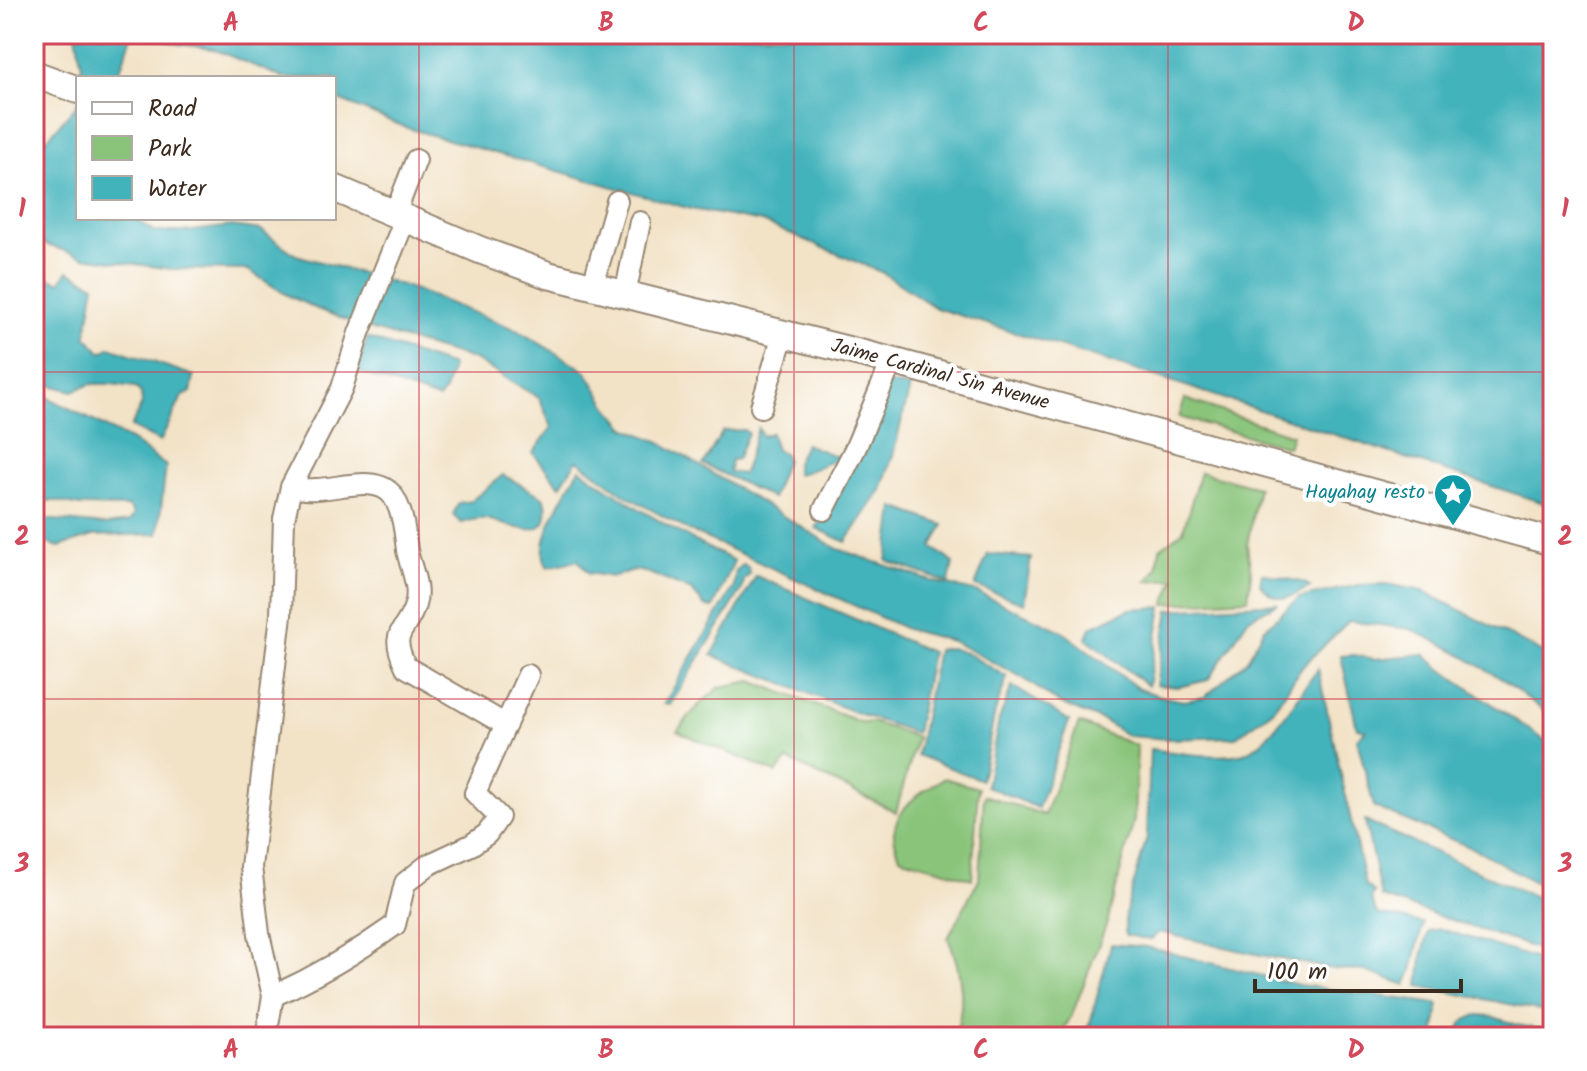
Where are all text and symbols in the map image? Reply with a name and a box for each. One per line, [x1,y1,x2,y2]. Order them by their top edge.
text: A [223,3,239,45]
text: B [598,3,614,45]
text: C [973,3,989,45]
text: D [1347,3,1365,45]
legend [76,76,336,220]
text: Road [148,90,197,129]
text: Park [148,130,192,169]
text: Water [148,170,208,209]
text: 1 [18,189,26,231]
text: 1 [1561,189,1569,231]
street label: Jaime Cardinal Sin Avenue [827,330,1053,420]
place icon: Hayahay resto [1432,472,1474,527]
place label: Hayahay resto [1305,477,1425,509]
text: 2 [14,517,30,559]
text: 2 [1557,517,1573,559]
text: 3 [14,844,29,886]
text: 3 [1557,844,1572,886]
scale bar [1255,943,1461,993]
text: 100 m [1267,953,1327,992]
text: A [223,1030,239,1071]
text: B [598,1030,614,1071]
text: C [973,1030,989,1071]
text: D [1347,1030,1365,1071]

